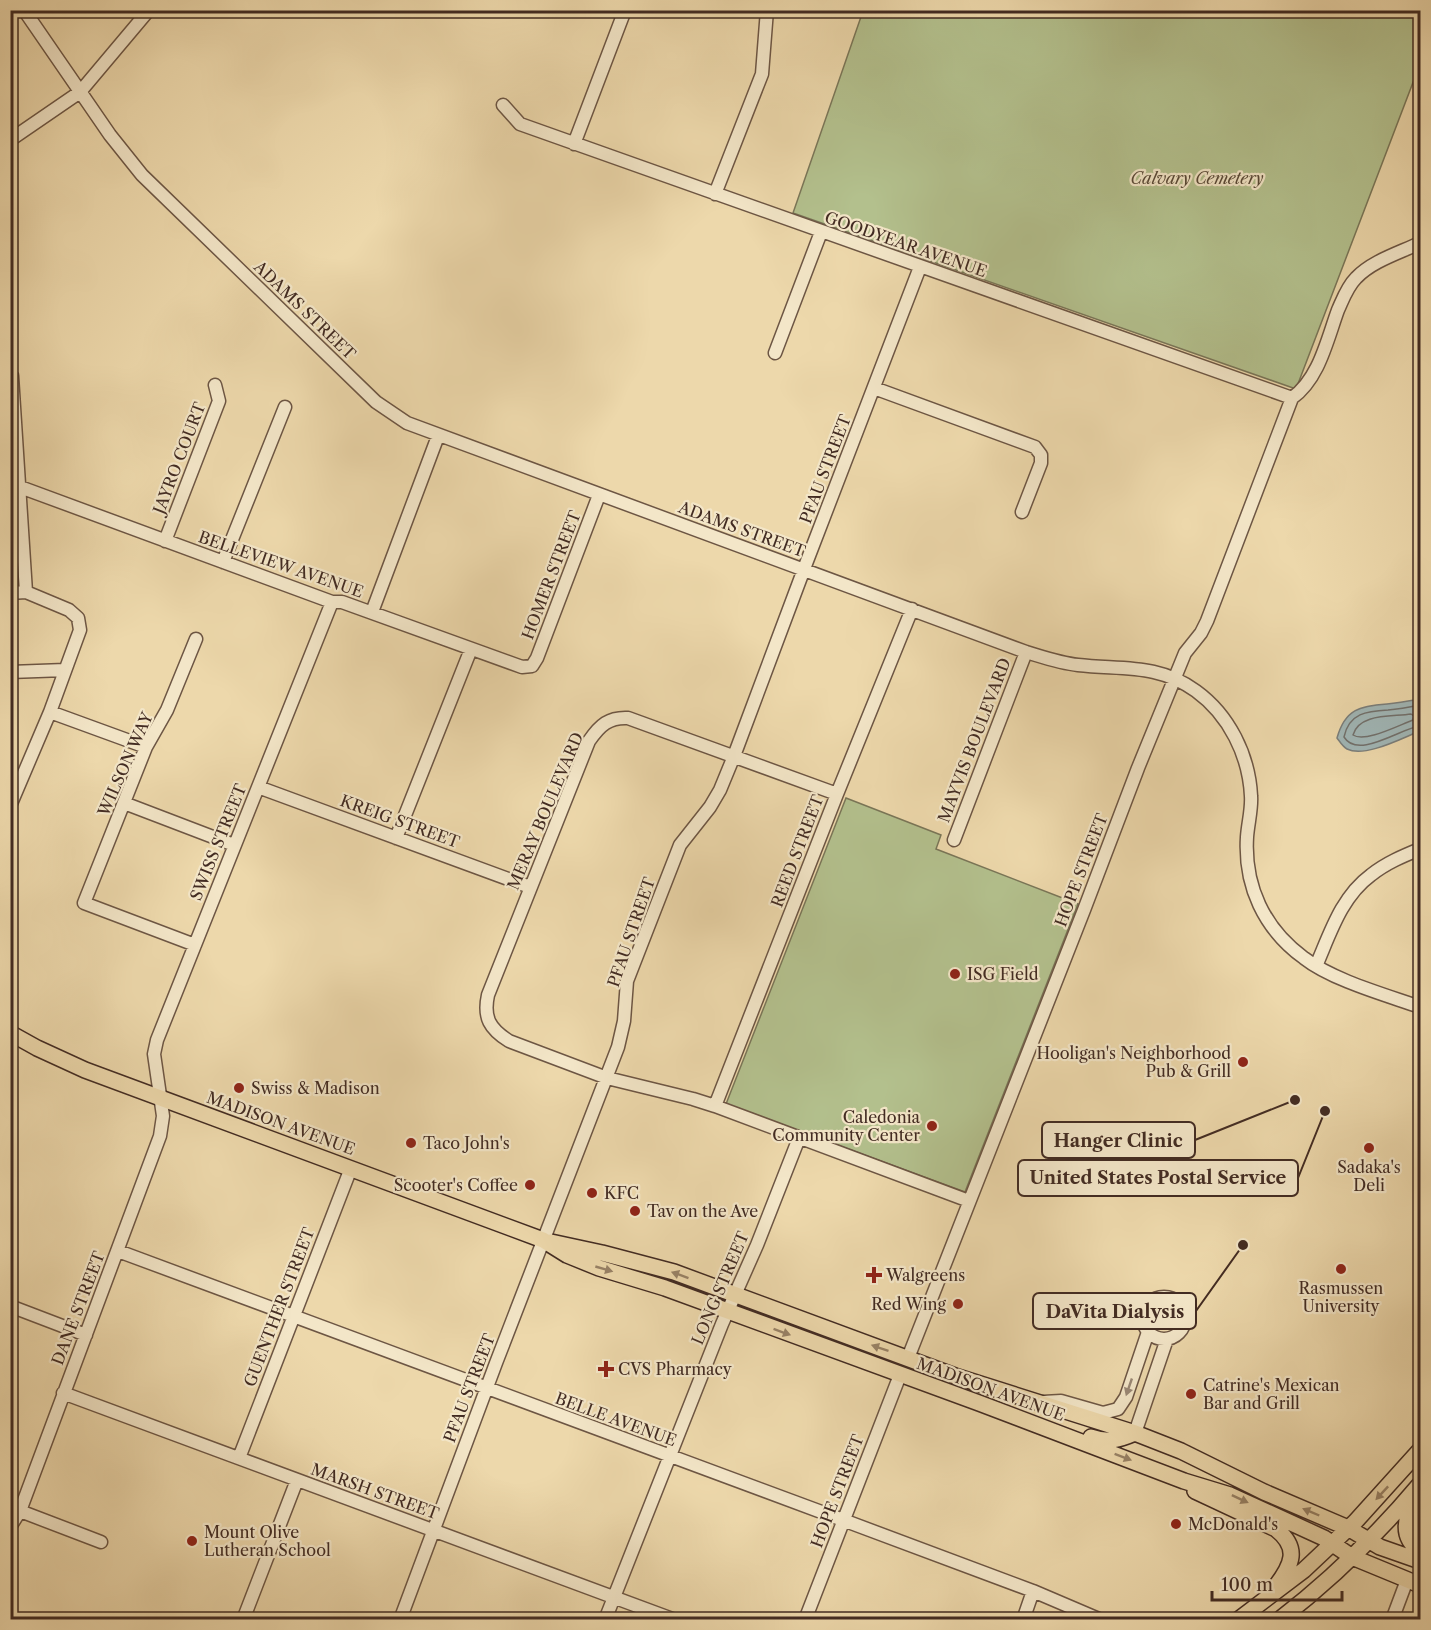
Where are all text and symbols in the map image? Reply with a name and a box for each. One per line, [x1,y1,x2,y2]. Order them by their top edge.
park label: Calvary Cemetery [1130,168,1264,188]
street label: GOODYEAR AVENUE [822,207,990,281]
street label: ADAMS STREET [249,256,360,364]
street label: JAYRO COURT [147,399,209,519]
street label: PFAU STREET [795,412,855,526]
street label: ADAMS STREET [675,496,808,561]
street label: HOMER STREET [517,508,585,642]
street label: BELLEVIEW AVENUE [196,526,366,602]
street label: MAYVIS BOULEVARD [933,655,1015,825]
street label: WILSON WAY [93,708,157,820]
street label: MERAY BOULEVARD [503,729,587,893]
street label: SWISS STREET [186,781,250,903]
street label: KREIG STREET [338,790,462,852]
street label: REED STREET [766,792,828,910]
street label: HOPE STREET [1050,811,1112,929]
street label: PFAU STREET [603,874,659,990]
place label: ISG Field [967,964,1039,984]
marker: ISG Field [948,967,962,981]
place label: Hooligan's Neighborhood Pub & Grill [1037,1043,1231,1081]
marker: Hooligan's Neighborhood Pub & Grill [1236,1055,1250,1069]
place label: Swiss & Madison [251,1078,380,1098]
marker: Swiss & Madison [232,1081,246,1095]
street label: MADISON AVENUE [204,1087,358,1159]
place label: Caledonia Community Center [772,1107,921,1145]
marker: Caledonia Community Center [925,1119,939,1133]
callout: Hanger Clinic [1042,1122,1195,1158]
text: Hanger Clinic [1053,1130,1183,1152]
place label: Taco John's [423,1133,510,1153]
marker: Taco John's [404,1136,418,1150]
marker: Sadaka's Deli [1362,1141,1376,1155]
place label: Sadaka's Deli [1337,1157,1401,1195]
callout: United States Postal Service [1018,1160,1298,1196]
text: United States Postal Service [1030,1167,1287,1189]
place label: Scooter's Coffee [394,1175,518,1195]
marker: Scooter's Coffee [523,1178,537,1192]
place label: KFC [604,1183,639,1203]
marker: KFC [585,1186,599,1200]
place label: Tav on the Ave [647,1201,758,1221]
marker: Tav on the Ave [628,1204,642,1218]
street label: GUENTHER STREET [239,1225,319,1389]
street label: LONG STREET [687,1228,753,1348]
street label: DANE STREET [47,1248,109,1368]
marker: Rasmussen University [1334,1262,1348,1276]
one-way arrow [595,1265,613,1274]
place label: Walgreens [885,1265,965,1285]
marker: Walgreens [867,1268,881,1282]
one-way arrow [671,1270,689,1279]
place label: Rasmussen University [1299,1278,1383,1316]
callout: DaVita Dialysis [1033,1293,1196,1329]
place label: Red Wing [871,1294,947,1314]
marker: Red Wing [951,1297,965,1311]
text: DaVita Dialysis [1046,1301,1184,1323]
one-way arrow [773,1327,791,1337]
street label: PFAU STREET [439,1331,499,1445]
one-way arrow [871,1343,889,1353]
street label: MADISON AVENUE [914,1353,1068,1425]
place label: CVS Pharmacy [618,1359,733,1379]
marker: CVS Pharmacy [599,1362,613,1376]
place label: Catrine's Mexican Bar and Grill [1203,1375,1340,1413]
one-way arrow [1124,1378,1134,1396]
marker: Catrine's Mexican Bar and Grill [1184,1387,1198,1401]
street label: BELLE AVENUE [553,1388,679,1450]
street label: HOPE STREET [806,1432,868,1550]
one-way arrow [1114,1453,1132,1462]
street label: MARSH STREET [308,1459,442,1523]
one-way arrow [1375,1486,1389,1501]
one-way arrow [1231,1495,1248,1504]
one-way arrow [1302,1507,1320,1517]
place label: McDonald's [1188,1514,1278,1534]
marker: McDonald's [1169,1517,1183,1531]
place label: Mount Olive Lutheran School [204,1522,331,1560]
marker: Mount Olive Lutheran School [185,1534,199,1548]
scale bar [1212,1564,1342,1602]
text: 100 m [1221,1574,1273,1596]

